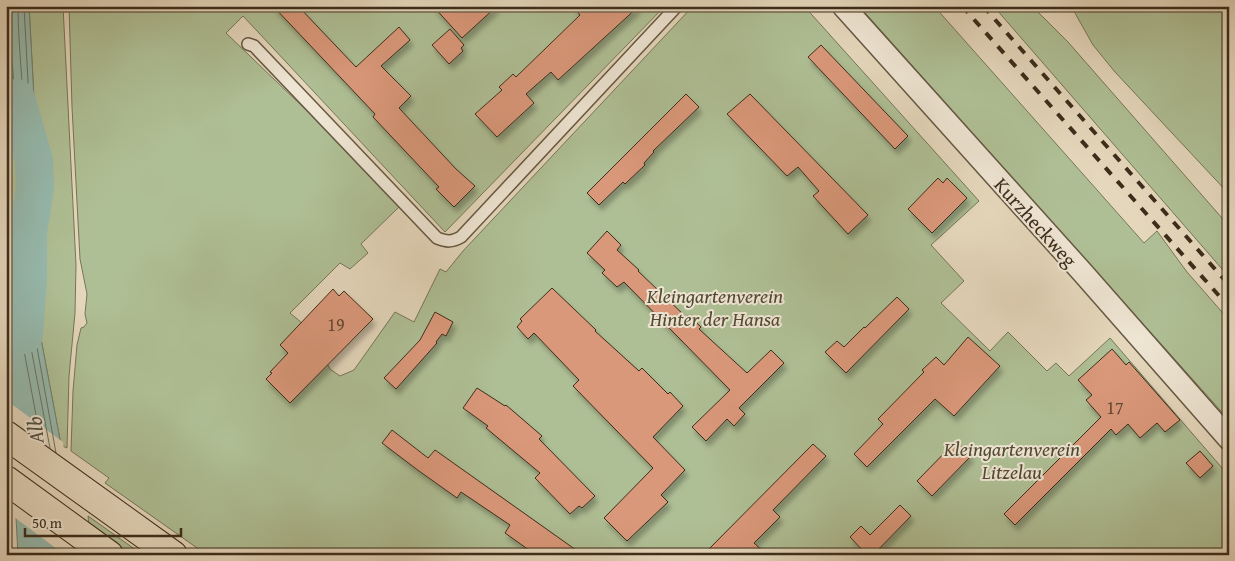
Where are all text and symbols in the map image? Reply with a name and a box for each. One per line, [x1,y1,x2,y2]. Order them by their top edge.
street label: Kurzheckweg [988,171,1084,273]
park label: Kleingartenverein Hinter der Hansa [646,281,783,333]
house number: 19 [327,311,345,338]
house number: 17 [1106,394,1124,421]
water label: Alb [18,415,52,446]
park label: Kleingartenverein Litzelau [943,434,1080,486]
scale bar [25,506,181,538]
text: 50 m [32,512,63,533]

